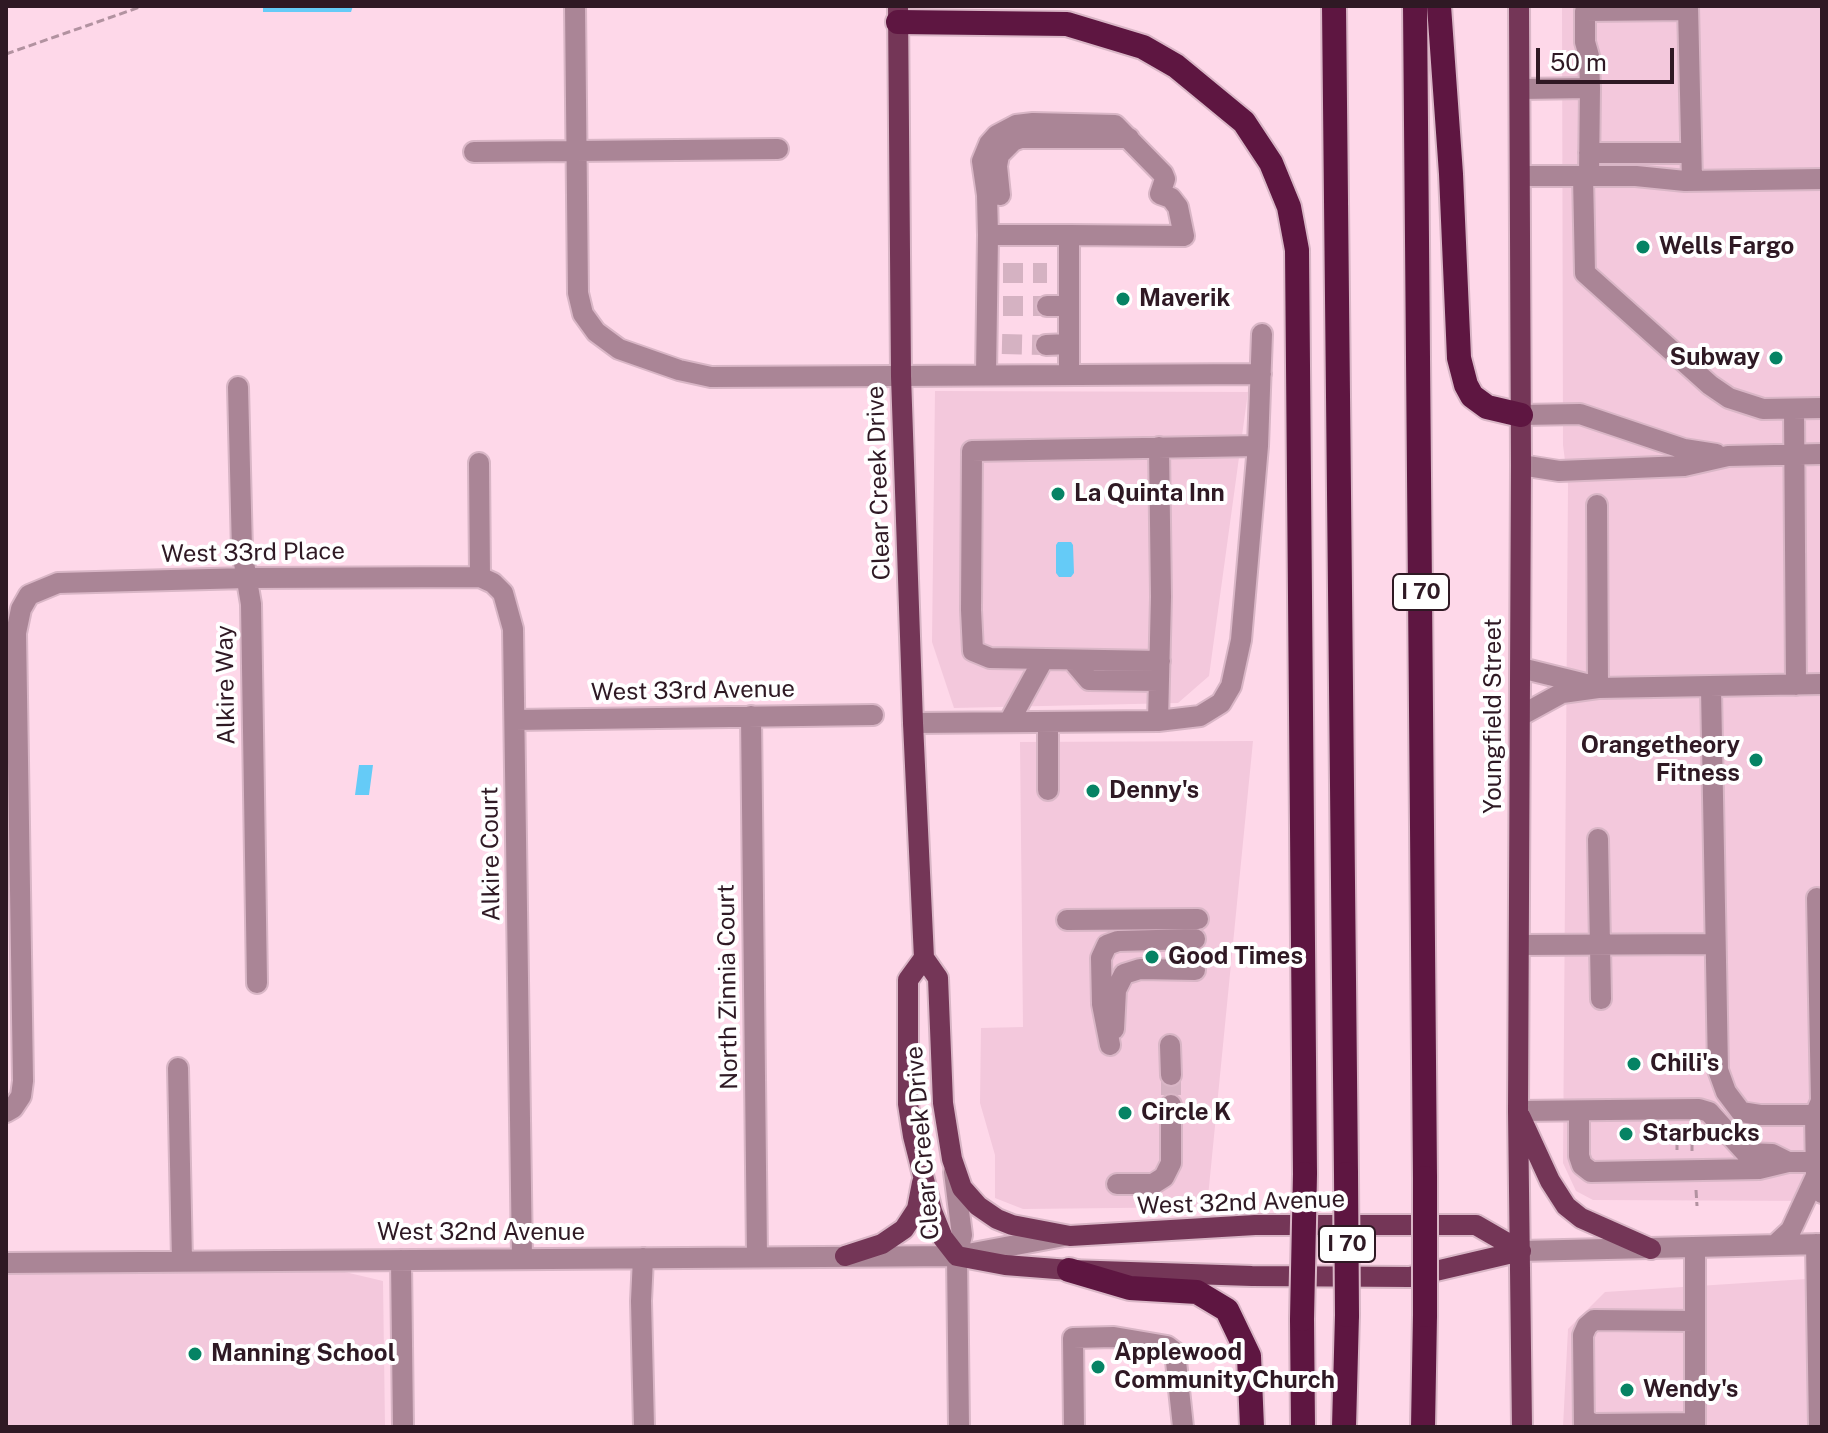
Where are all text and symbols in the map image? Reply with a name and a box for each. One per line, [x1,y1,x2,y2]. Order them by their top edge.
scale bar [1540,32,1678,82]
text: 50 m [1550,48,1607,76]
place label: Wells Fargo [1659,233,1794,261]
marker: Wells Fargo [1634,238,1652,256]
place label: Maverik [1139,285,1230,313]
marker: Maverik [1114,290,1132,308]
place label: Subway [1670,344,1760,372]
marker: Subway [1767,349,1785,367]
street label: Clear Creek Drive [861,385,897,581]
place label: La Quinta Inn [1074,480,1225,508]
marker: La Quinta Inn [1049,485,1067,503]
street label: West 33rd Place [161,537,345,569]
road number: I 70 [1393,574,1449,610]
street label: Youngfield Street [1480,618,1508,814]
street label: Alkire Way [211,625,241,745]
street label: West 33rd Avenue [591,675,795,707]
place label: Orangetheory Fitness [1581,732,1740,788]
marker: Orangetheory Fitness [1747,751,1765,769]
place label: Denny's [1109,777,1199,805]
marker: Denny's [1084,782,1102,800]
street label: Alkire Court [475,786,507,922]
street label: North Zinnia Court [712,884,744,1090]
place label: Good Times [1168,943,1303,971]
marker: Good Times [1143,948,1161,966]
street label: Clear Creek Drive [900,1045,946,1241]
place label: Chili's [1650,1050,1719,1078]
marker: Chili's [1625,1055,1643,1073]
place label: Circle K [1141,1099,1231,1127]
marker: Circle K [1116,1104,1134,1122]
place label: Starbucks [1642,1120,1760,1148]
marker: Starbucks [1617,1125,1635,1143]
street label: West 32nd Avenue [1136,1185,1346,1221]
street label: West 32nd Avenue [377,1219,585,1247]
road number: I 70 [1319,1226,1375,1262]
place label: Applewood Community Church [1114,1339,1335,1395]
place label: Manning School [211,1340,396,1368]
marker: Manning School [186,1345,204,1363]
marker: Applewood Community Church [1089,1358,1107,1376]
place label: Wendy's [1643,1376,1739,1404]
marker: Wendy's [1618,1381,1636,1399]

